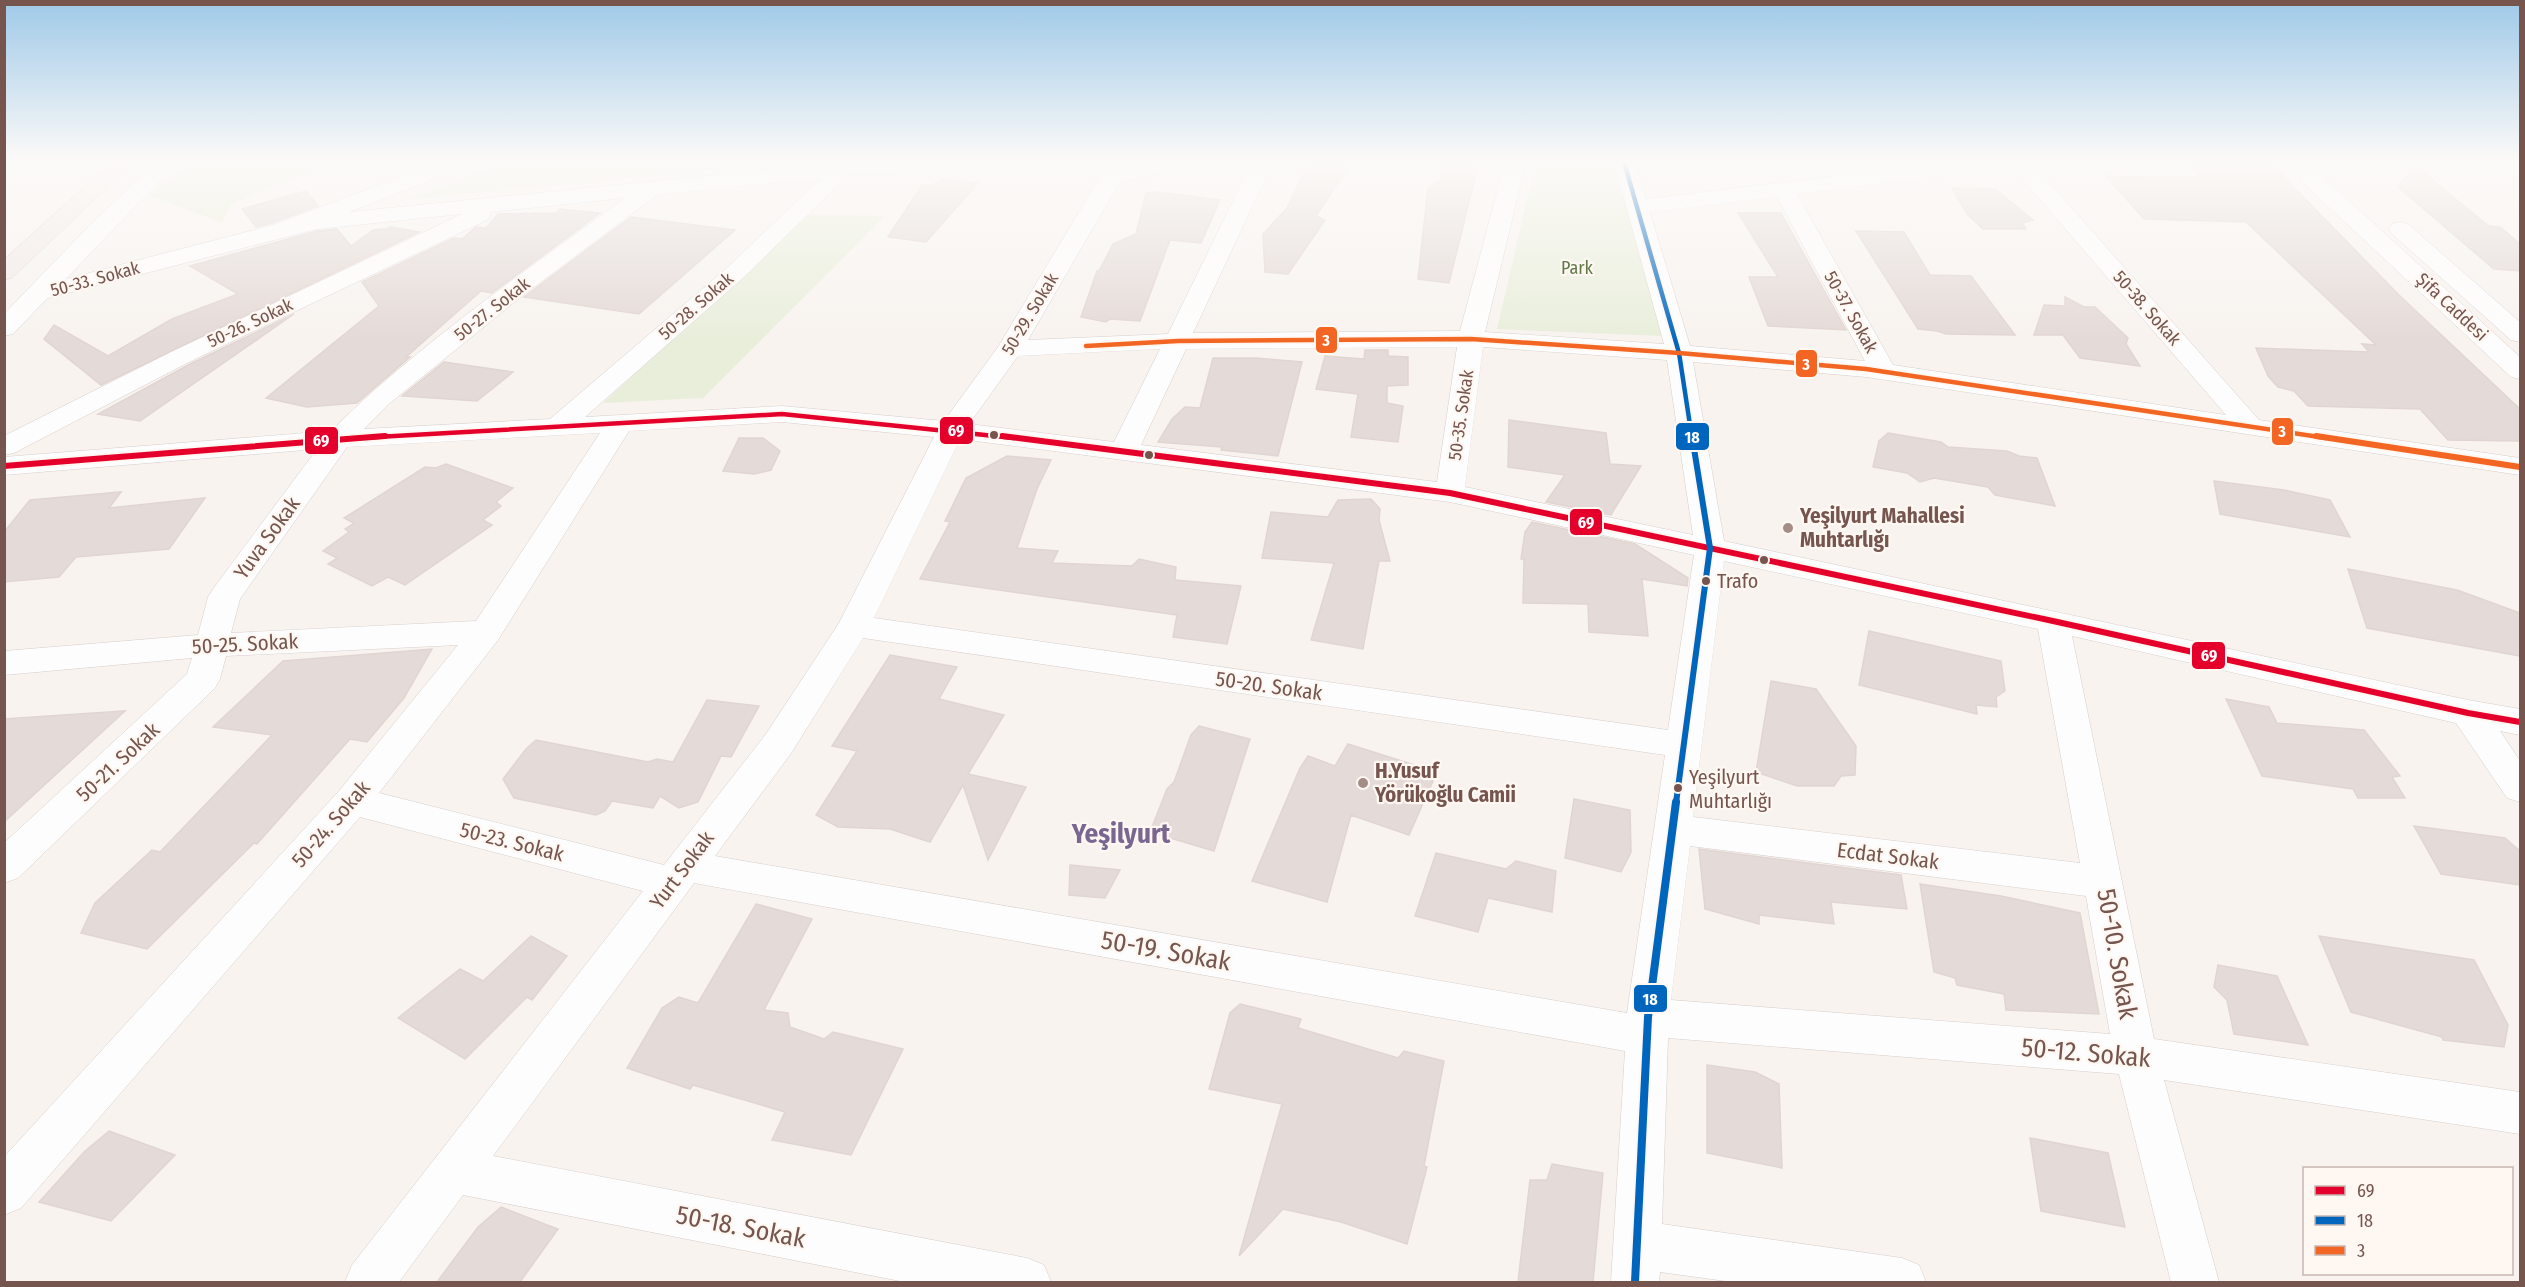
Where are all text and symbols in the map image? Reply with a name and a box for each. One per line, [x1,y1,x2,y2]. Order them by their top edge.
street label: 50-33. Sokak [48,256,142,301]
park label: Park [1561,257,1594,279]
street label: 50-38. Sokak [2108,266,2186,350]
street label: 50-28. Sokak [654,267,738,344]
street label: 50-37. Sokak [1819,267,1883,357]
street label: Şifa Caddesi [2412,268,2492,346]
street label: 50-29. Sokak [997,269,1063,359]
street label: 50-27. Sokak [450,272,535,345]
street label: 50-26. Sokak [204,293,297,352]
line badge: 3 [1315,326,1338,354]
text: 3 [1321,331,1330,350]
line badge: 3 [1795,349,1818,378]
text: 3 [1801,355,1810,374]
street label: 50-35. Sokak [1444,368,1478,462]
line badge: 69 [939,416,974,445]
line badge: 3 [2271,417,2294,446]
text: 69 [948,421,964,440]
line badge: 18 [1675,422,1710,451]
text: 3 [2277,422,2286,441]
line badge: 69 [304,426,339,455]
text: 18 [1684,428,1700,447]
unlabelled marker [988,429,1000,441]
text: 69 [313,431,329,450]
unlabelled marker [1143,449,1155,461]
street label: Yuva Sokak [228,491,306,584]
place label: Yeşilyurt Mahallesi Muhtarlığı [1799,503,1965,553]
line badge: 69 [1569,508,1603,536]
text: 69 [1578,513,1594,532]
marker: Yeşilyurt Mahallesi Muhtarlığı [1781,521,1795,535]
unlabelled marker [1758,554,1770,566]
place label: Trafo [1717,569,1758,593]
marker: Trafo [1700,575,1712,587]
street label: 50-25. Sokak [191,628,299,660]
line badge: 69 [2191,641,2226,670]
text: 69 [2201,646,2217,665]
street label: 50-20. Sokak [1214,666,1324,706]
street label: 50-21. Sokak [71,717,165,807]
place label: H.Yusuf Yörükoğlu Camii [1374,758,1516,808]
place label: Yeşilyurt Muhtarlığı [1689,765,1772,813]
street label: 50-24. Sokak [286,775,376,873]
marker: H.Yusuf Yörükoğlu Camii [1356,776,1370,790]
marker: Yeşilyurt Muhtarlığı [1672,782,1684,794]
street label: 50-23. Sokak [457,817,567,867]
district label: Yeşilyurt [1071,818,1171,850]
street label: Yurt Sokak [644,826,720,914]
street label: Ecdat Sokak [1836,837,1941,875]
street label: 50-10. Sokak [2090,886,2144,1022]
street label: 50-19. Sokak [1099,924,1234,978]
line badge: 18 [1633,984,1668,1013]
text: 18 [1642,990,1658,1009]
street label: 50-12. Sokak [2020,1032,2153,1074]
legend [2303,1167,2513,1275]
text: 69 [2357,1180,2374,1202]
street label: 50-18. Sokak [674,1199,809,1255]
text: 18 [2357,1210,2373,1232]
text: 3 [2357,1240,2365,1262]

